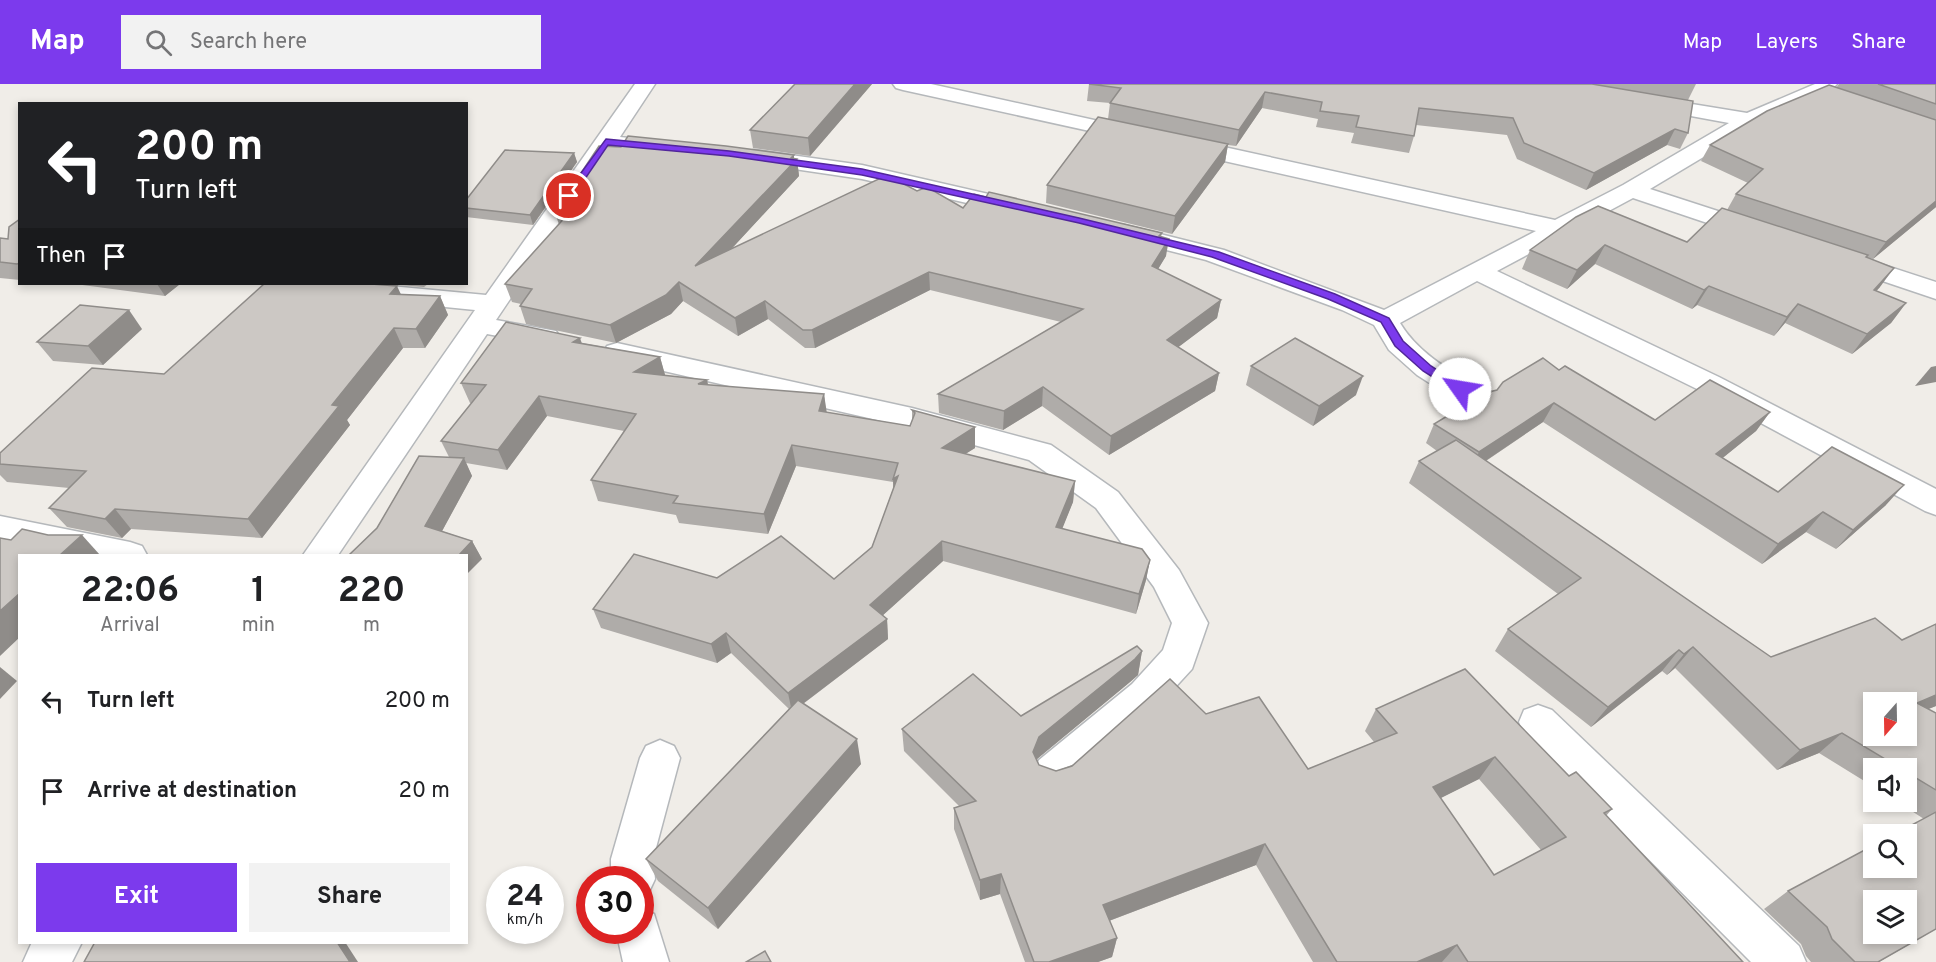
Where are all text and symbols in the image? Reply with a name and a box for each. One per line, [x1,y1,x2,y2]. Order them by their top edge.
search box [121,15,541,69]
text: Map [30,24,85,60]
icon: search [142,26,175,59]
text: Search here [190,29,307,56]
text: Map [1683,29,1722,56]
text: Layers [1755,29,1818,56]
text: Share [1851,29,1906,56]
text: 200 m [135,122,263,175]
icon: left [36,126,114,204]
pin [543,170,594,221]
text: Turn left [135,174,237,208]
icon: arrive [552,179,585,212]
icon: arrive [98,240,131,273]
text: Then [36,243,86,270]
position arrow [1428,357,1492,421]
text: 22:06 [81,569,179,615]
text: 1 [251,569,266,615]
text: 220 [338,569,405,615]
text: Arrival [100,613,160,639]
text: min [242,613,275,639]
text: m [363,613,380,639]
icon: left [36,685,69,718]
text: Turn left [87,688,175,715]
text: 200 m [385,688,450,715]
north arrow [1863,692,1917,746]
map controls [1863,692,1917,944]
button: sound [1863,758,1917,812]
icon: arrive [36,775,69,808]
text: Arrive at destination [87,778,297,805]
text: 20 m [399,778,450,805]
button: search [1863,824,1917,878]
button: Exit [36,863,237,932]
button: Share [249,863,450,932]
speed limit sign: 30 [576,866,654,944]
text: 24 [506,879,544,916]
button: layers [1863,890,1917,944]
text: km/h [507,911,543,930]

